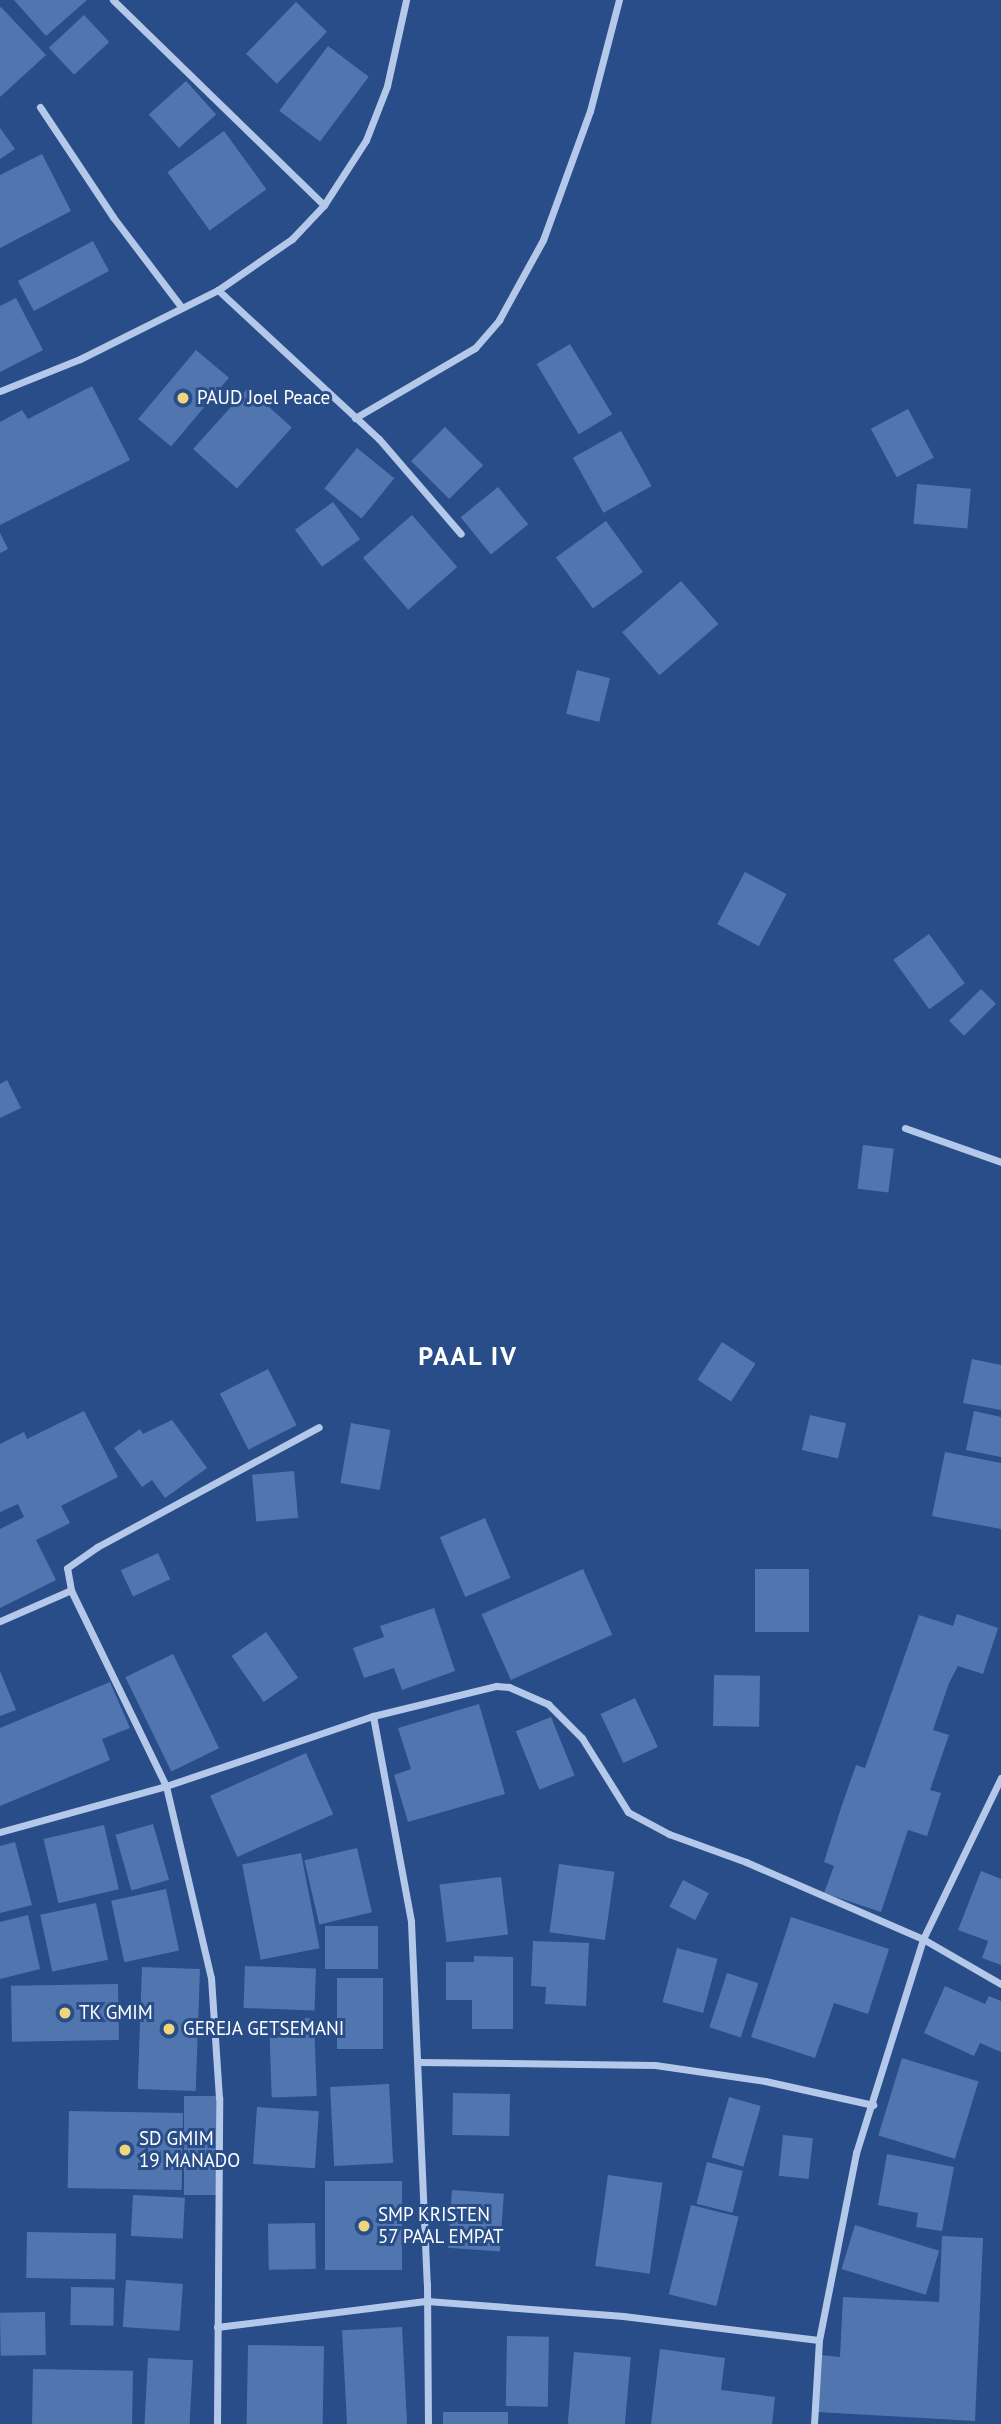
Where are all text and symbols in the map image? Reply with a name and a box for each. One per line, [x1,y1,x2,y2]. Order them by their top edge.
place label: PAUD Joel Peace [197,387,330,409]
marker: PAUD Joel Peace [175,390,191,406]
district label: PAAL IV [418,1340,518,1372]
place label: TK GMIM [79,2002,153,2024]
marker: TK GMIM [57,2005,73,2021]
place label: GEREJA GETSEMANI [183,2018,345,2040]
marker: GEREJA GETSEMANI [161,2021,177,2037]
place label: SD GMIM 19 MANADO [139,2128,240,2172]
marker: SD GMIM 19 MANADO [117,2142,133,2158]
place label: SMP KRISTEN 57 PAAL EMPAT [378,2204,505,2248]
marker: SMP KRISTEN 57 PAAL EMPAT [356,2218,372,2234]

